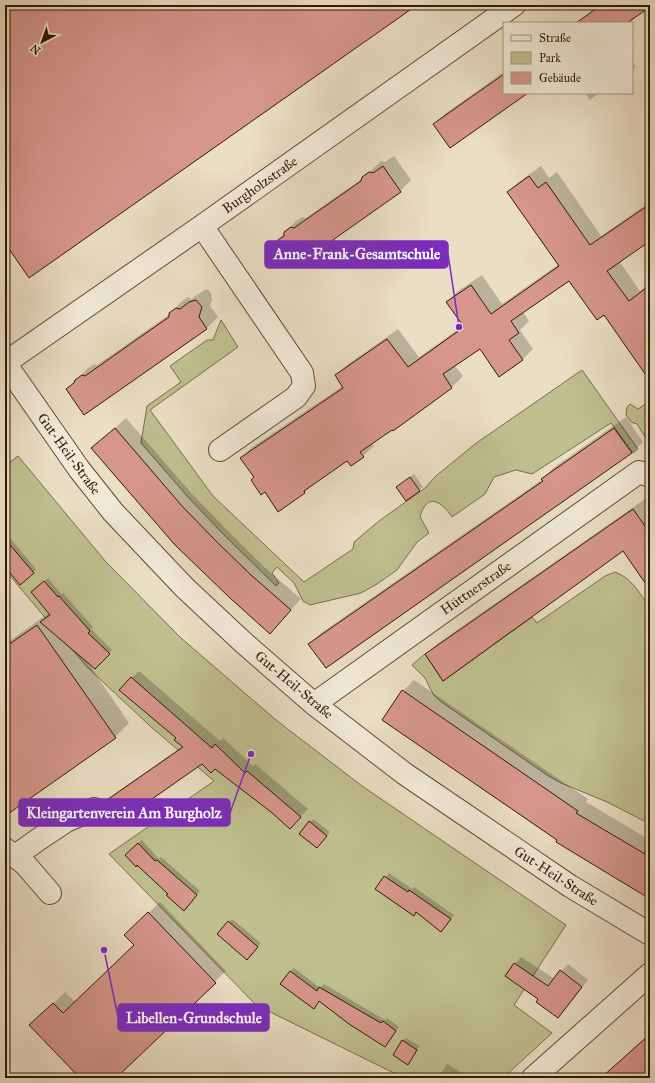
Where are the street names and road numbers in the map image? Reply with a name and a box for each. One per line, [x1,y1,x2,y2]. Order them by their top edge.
street label: Burgholzstraße [219,153,301,217]
street label: Gut-Heil-Straße [34,410,104,498]
street label: Hüttnerstraße [437,557,515,619]
street label: Gut-Heil-Straße [251,647,337,723]
street label: Gut-Heil-Straße [511,842,601,910]

